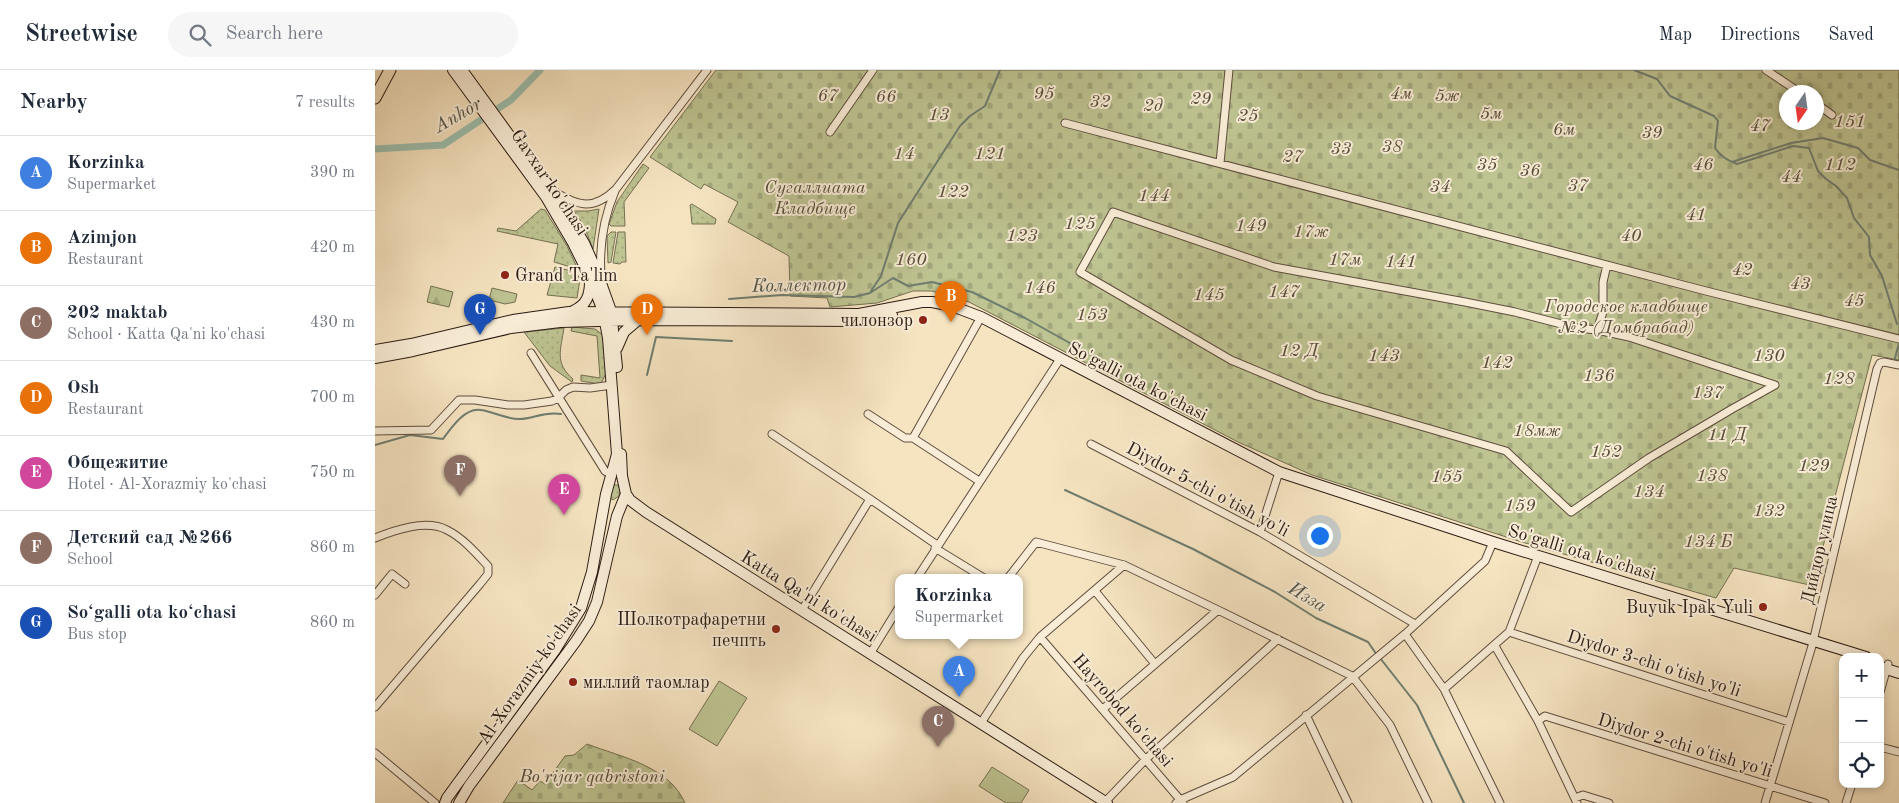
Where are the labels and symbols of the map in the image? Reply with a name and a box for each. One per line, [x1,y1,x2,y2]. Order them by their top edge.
park label: 95 [1034,85,1055,103]
park label: 4м [1390,85,1412,103]
north arrow [1779,85,1824,130]
park label: 67 [818,87,839,105]
park label: 5ж [1434,87,1460,105]
park label: 66 [876,88,896,106]
park label: 29 [1191,90,1211,108]
park label: 32 [1090,93,1111,111]
water label: Anhor [430,95,486,138]
park label: 2д [1143,97,1163,115]
park label: 5м [1480,105,1502,123]
park label: 13 [929,106,950,124]
park label: 25 [1238,107,1259,125]
park label: 151 [1834,113,1866,131]
park label: 47 [1750,117,1771,135]
park label: 6м [1553,121,1575,139]
park label: 39 [1642,124,1662,142]
street label: Gavxar ko'chasi [507,126,591,239]
park label: 38 [1382,138,1403,156]
park label: 33 [1331,140,1352,158]
park label: 14 [894,145,915,163]
park label: 121 [974,145,1006,163]
park label: 27 [1283,148,1304,166]
park label: 35 [1477,156,1498,174]
park label: 46 [1693,156,1713,174]
park label: 112 [1824,156,1856,174]
park label: 36 [1520,162,1540,180]
park label: 44 [1781,168,1802,186]
park label: 37 [1568,177,1589,195]
park label: 34 [1430,178,1451,196]
park label: Сугаллиата Кладбище [764,179,866,218]
park label: 122 [937,183,969,201]
park label: 144 [1138,187,1170,205]
park label: 41 [1686,206,1706,224]
park label: 125 [1064,215,1096,233]
park label: 149 [1235,217,1267,235]
park label: 17ж [1293,223,1329,241]
park label: 123 [1006,227,1038,245]
park label: 40 [1621,227,1642,245]
park label: 160 [895,251,927,269]
park label: 17м [1329,251,1361,269]
park label: 141 [1385,253,1417,271]
park label: 42 [1732,261,1753,279]
place label: Grand Ta'lim [515,267,618,285]
marker: Grand Ta'lim [499,269,511,281]
park label: 43 [1790,275,1811,293]
water label: Коллектор [751,276,846,297]
park label: 146 [1024,279,1056,297]
pin: B [935,281,967,322]
park label: 147 [1268,283,1300,301]
park label: 145 [1193,286,1225,304]
park label: 45 [1844,292,1865,310]
pin: G [464,294,496,335]
pin: D [631,294,663,335]
park label: Городское кладбище №2 (Домбрабад) [1543,298,1708,337]
park label: 153 [1076,306,1108,324]
place label: чилонзор [840,312,913,330]
marker: чилонзор [917,314,929,326]
street label: So'galli ota ko'chasi [1065,339,1210,425]
park label: 12 Д [1279,342,1320,360]
park label: 143 [1368,347,1400,365]
park label: 130 [1753,347,1785,365]
park label: 142 [1481,354,1513,372]
park label: 136 [1583,367,1615,385]
park label: 128 [1823,370,1855,388]
park label: 137 [1692,384,1724,402]
park label: 18мж [1513,422,1561,440]
park label: 11 Д [1707,426,1748,444]
street label: Diydor 5-chi o'tish yo'li [1123,439,1292,541]
park label: 152 [1590,443,1622,461]
pin: F [444,455,476,496]
park label: 129 [1798,457,1830,475]
park label: 138 [1696,467,1728,485]
park label: 155 [1431,468,1463,486]
pin: E [548,474,580,515]
park label: 134 [1633,483,1665,501]
street label: Дийдор улица [1799,494,1841,606]
park label: 159 [1504,497,1536,515]
park label: 132 [1753,502,1785,520]
street label: So'galli ota ko'chasi [1506,522,1658,584]
your location [1307,523,1333,549]
park label: 134 Б [1684,533,1732,551]
street label: Katta Qa'ni ko'chasi [737,548,880,646]
water label: Изза [1283,579,1329,617]
place label: Buyuk Ipak Yuli [1626,599,1753,617]
street label: Al-Xorazmiy ko'chasi [475,601,585,748]
marker: Buyuk Ipak Yuli [1757,601,1769,613]
place label: Шолкотрафаретни печпть [617,611,766,650]
marker: Шолкотрафаретни печпть [770,623,782,635]
street label: Diydor 3-chi o'tish yo'li [1565,627,1743,701]
street label: Hayrobod ko'chasi [1069,651,1176,771]
pin: A [943,656,975,697]
place label: миллий таомлар [583,674,710,692]
marker: миллий таомлар [567,676,579,688]
pin: C [922,706,954,747]
street label: Diydor 2-chi o'tish yo'li [1595,711,1774,781]
park label: Bo'rijar qabristoni [518,768,665,786]

